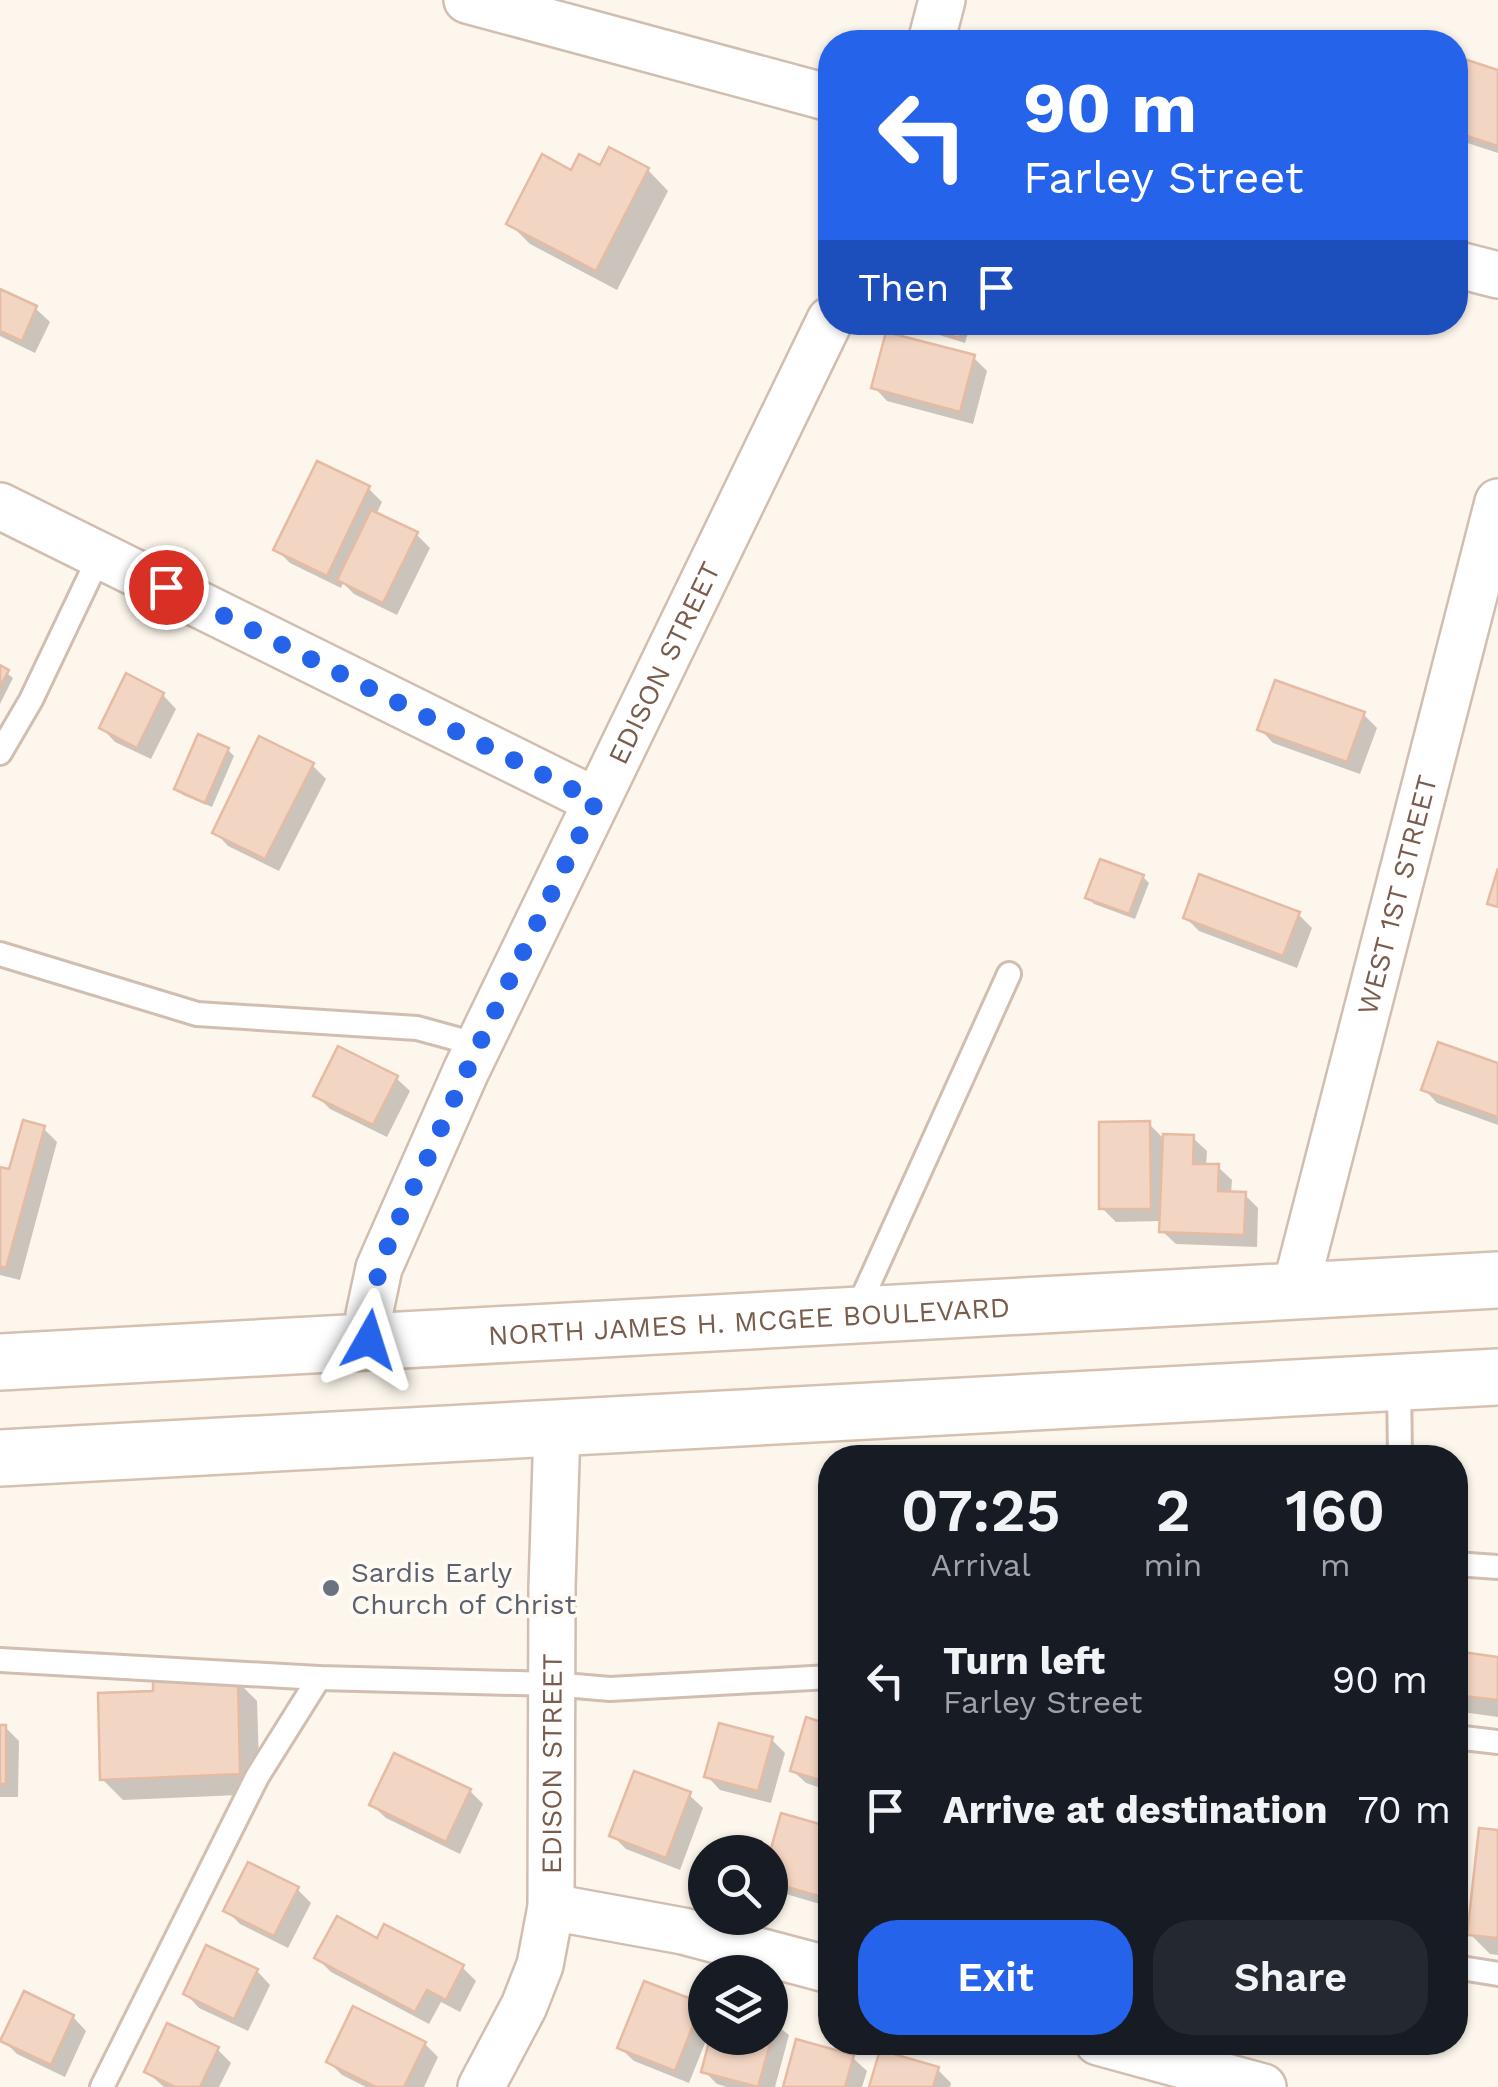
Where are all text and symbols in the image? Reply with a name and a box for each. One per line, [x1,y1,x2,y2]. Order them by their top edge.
text: 90 m [1023,67,1197,149]
icon: left [858,70,988,200]
text: Farley Street [1023,151,1304,204]
icon: arrive [969,260,1024,315]
text: Then [858,266,949,310]
pin [124,545,209,630]
street label: EDISON STREET [601,556,727,770]
icon: arrive [139,560,194,615]
street label: WEST 1ST STREET [1351,772,1444,1018]
position arrow [317,1288,421,1392]
street label: NORTH JAMES H. MCGEE BOULEVARD [487,1291,1011,1352]
text: 07:25 [901,1475,1061,1546]
text: 2 [1155,1475,1191,1546]
text: 160 [1285,1475,1385,1546]
text: Arrival [931,1546,1031,1584]
text: min [1144,1546,1202,1584]
text: m [1320,1546,1350,1584]
place label: Sardis Early Church of Christ [351,1556,577,1621]
marker: Sardis Early Church of Christ [320,1577,342,1599]
text: Turn left [943,1639,1105,1683]
street label: EDISON STREET [535,1653,569,1874]
icon: left [858,1653,913,1708]
text: 90 m [1332,1658,1428,1702]
text: Farley Street [943,1683,1143,1721]
icon: arrive [858,1783,913,1838]
text: Arrive at destination [943,1788,1328,1832]
text: 70 m [1358,1788,1451,1832]
map controls [688,1835,788,2055]
button: search [688,1835,788,1935]
button: Exit [858,1920,1133,2035]
button: Share [1153,1920,1428,2035]
button: layers [688,1955,788,2055]

